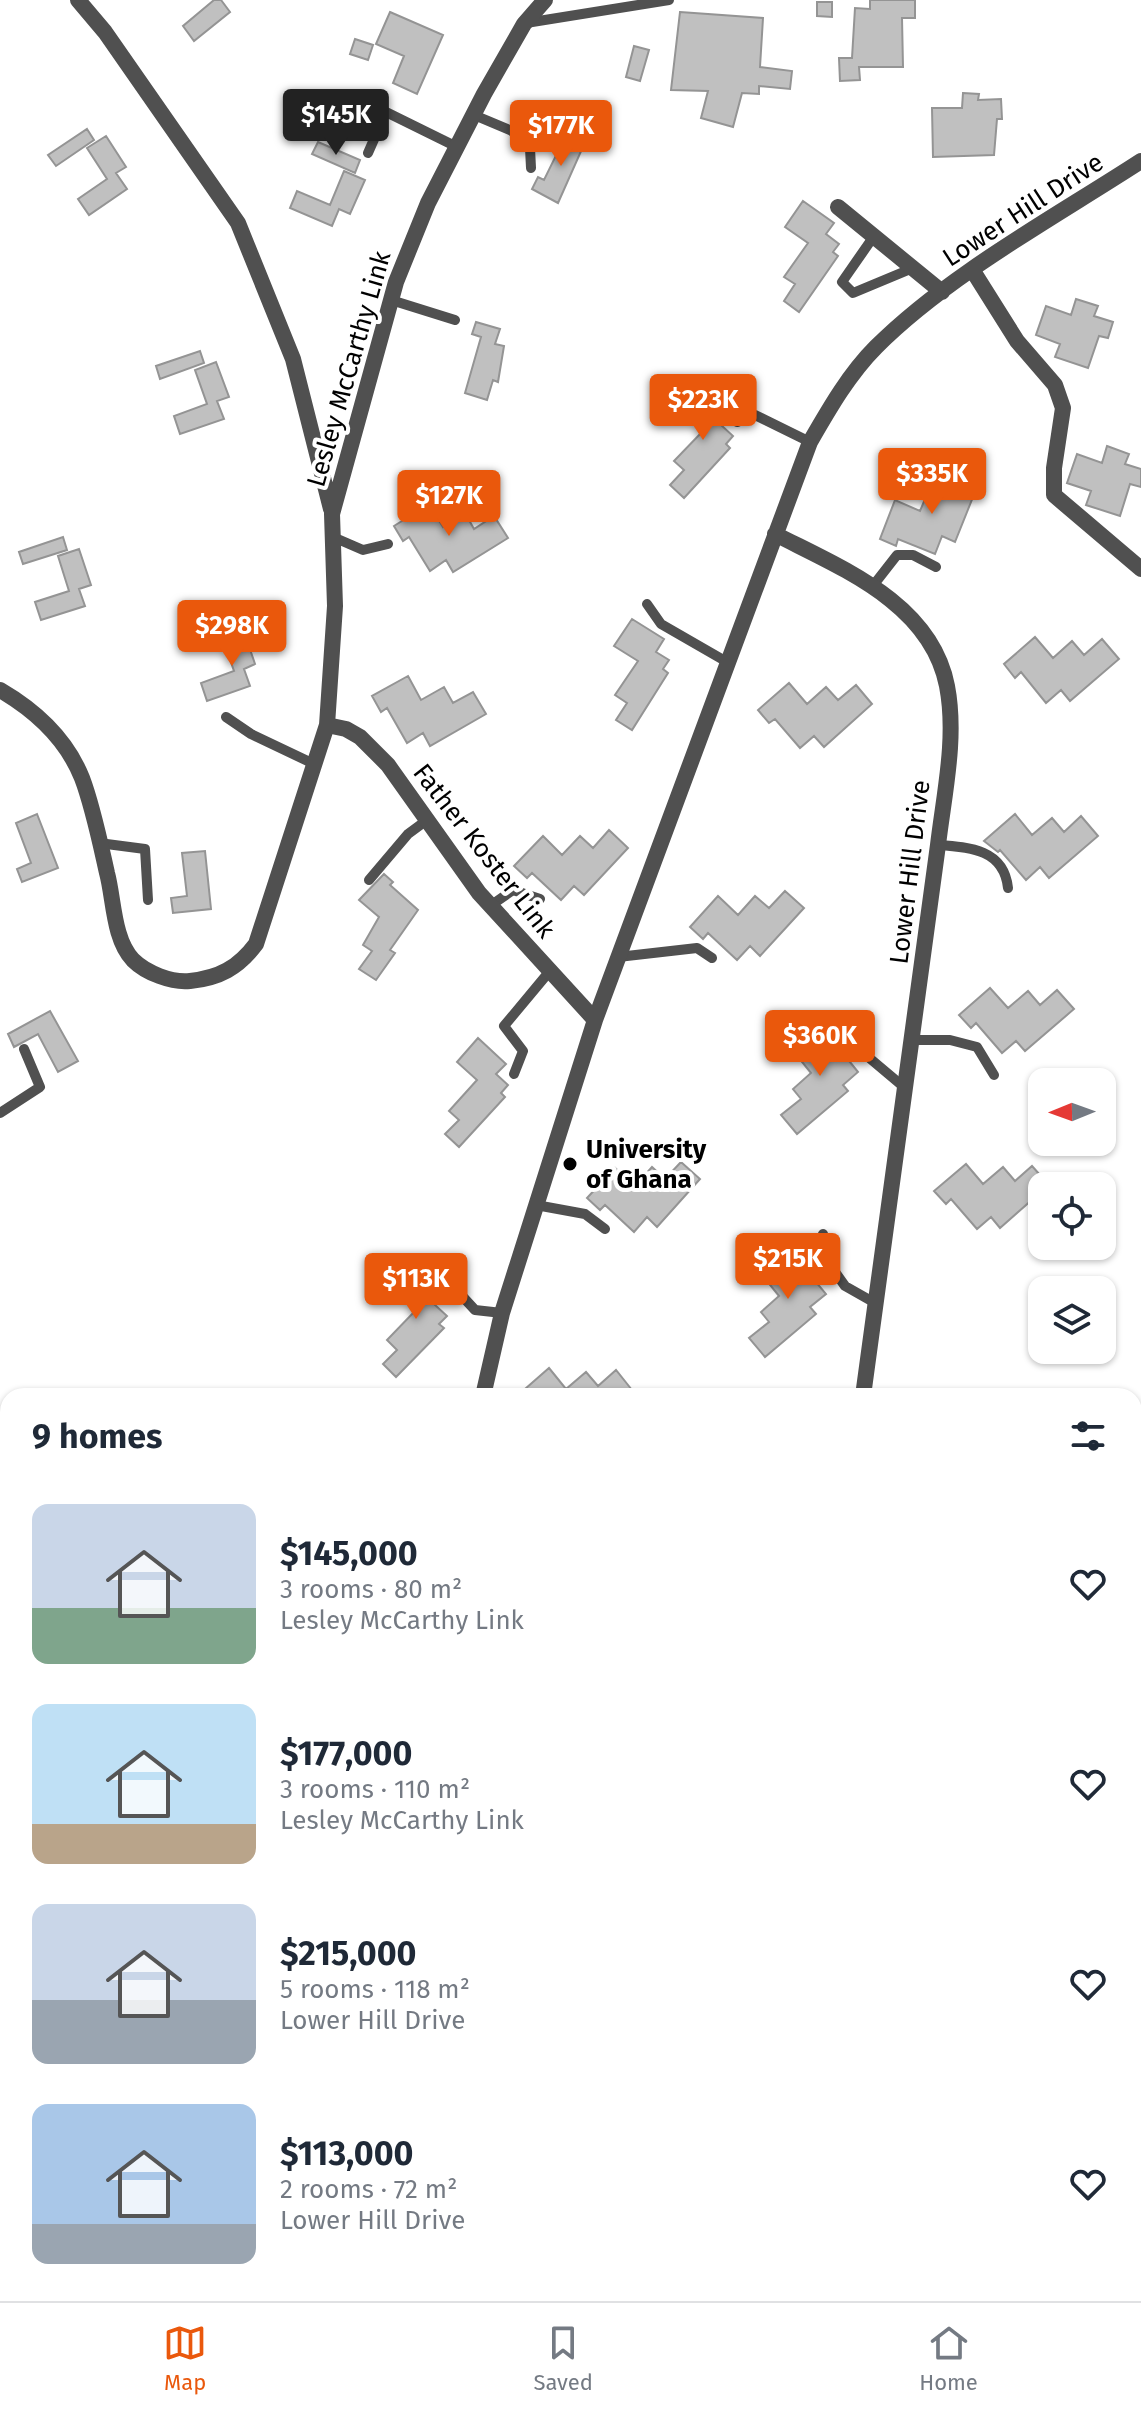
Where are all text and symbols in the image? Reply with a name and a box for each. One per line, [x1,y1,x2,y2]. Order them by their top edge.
pin: $145K [280,89,392,157]
text: $145K [301,99,371,130]
pin: $177K [505,100,617,168]
text: $177K [528,110,594,141]
street label: Lower Hill Drive [937,147,1109,273]
street label: Lesley McCarthy Link [300,247,398,491]
pin: $223K [647,374,759,442]
text: $223K [668,384,738,415]
pin: $335K [876,448,988,516]
text: $335K [896,458,968,489]
pin: $127K [393,470,505,538]
text: $127K [415,480,483,511]
pin: $298K [176,600,288,668]
text: $298K [195,610,269,641]
street label: Father Koster Link [406,758,562,945]
street label: Lower Hill Drive [883,778,937,966]
pin: $360K [764,1010,876,1078]
text: $360K [783,1020,857,1051]
north arrow [1028,1068,1116,1156]
map controls [1028,1068,1116,1364]
place label: University of Ghana [586,1134,707,1195]
marker: University of Ghana [561,1155,579,1173]
button: locate [1028,1172,1116,1260]
pin: $215K [732,1233,844,1301]
text: $215K [753,1243,823,1274]
pin: $113K [360,1253,472,1321]
text: $113K [383,1263,449,1294]
button: layers [1028,1276,1116,1364]
icon: filters [1066,1414,1110,1458]
text: 9 homes [32,1416,163,1457]
text: $145,000 [280,1533,418,1574]
icon: home [96,1536,192,1632]
icon: heart [1066,1562,1110,1606]
text: 3 rooms · 80 m² [280,1574,462,1605]
text: Lesley McCarthy Link [280,1605,524,1636]
text: $177,000 [280,1733,412,1774]
icon: home [96,1736,192,1832]
icon: heart [1066,1762,1110,1806]
text: 3 rooms · 110 m² [280,1774,470,1805]
text: Lesley McCarthy Link [280,1805,524,1836]
text: $215,000 [280,1933,417,1974]
icon: home [96,1936,192,2032]
icon: heart [1066,1962,1110,2006]
text: 5 rooms · 118 m² [280,1974,470,2005]
text: Lower Hill Drive [280,2005,465,2036]
text: $113,000 [280,2133,413,2174]
icon: home [96,2136,192,2232]
icon: heart [1066,2162,1110,2206]
text: 2 rooms · 72 m² [280,2174,457,2205]
text: Lower Hill Drive [280,2205,465,2236]
tab: Map [163,2321,207,2396]
tab: Saved [533,2321,593,2396]
tab: Home [919,2321,978,2396]

